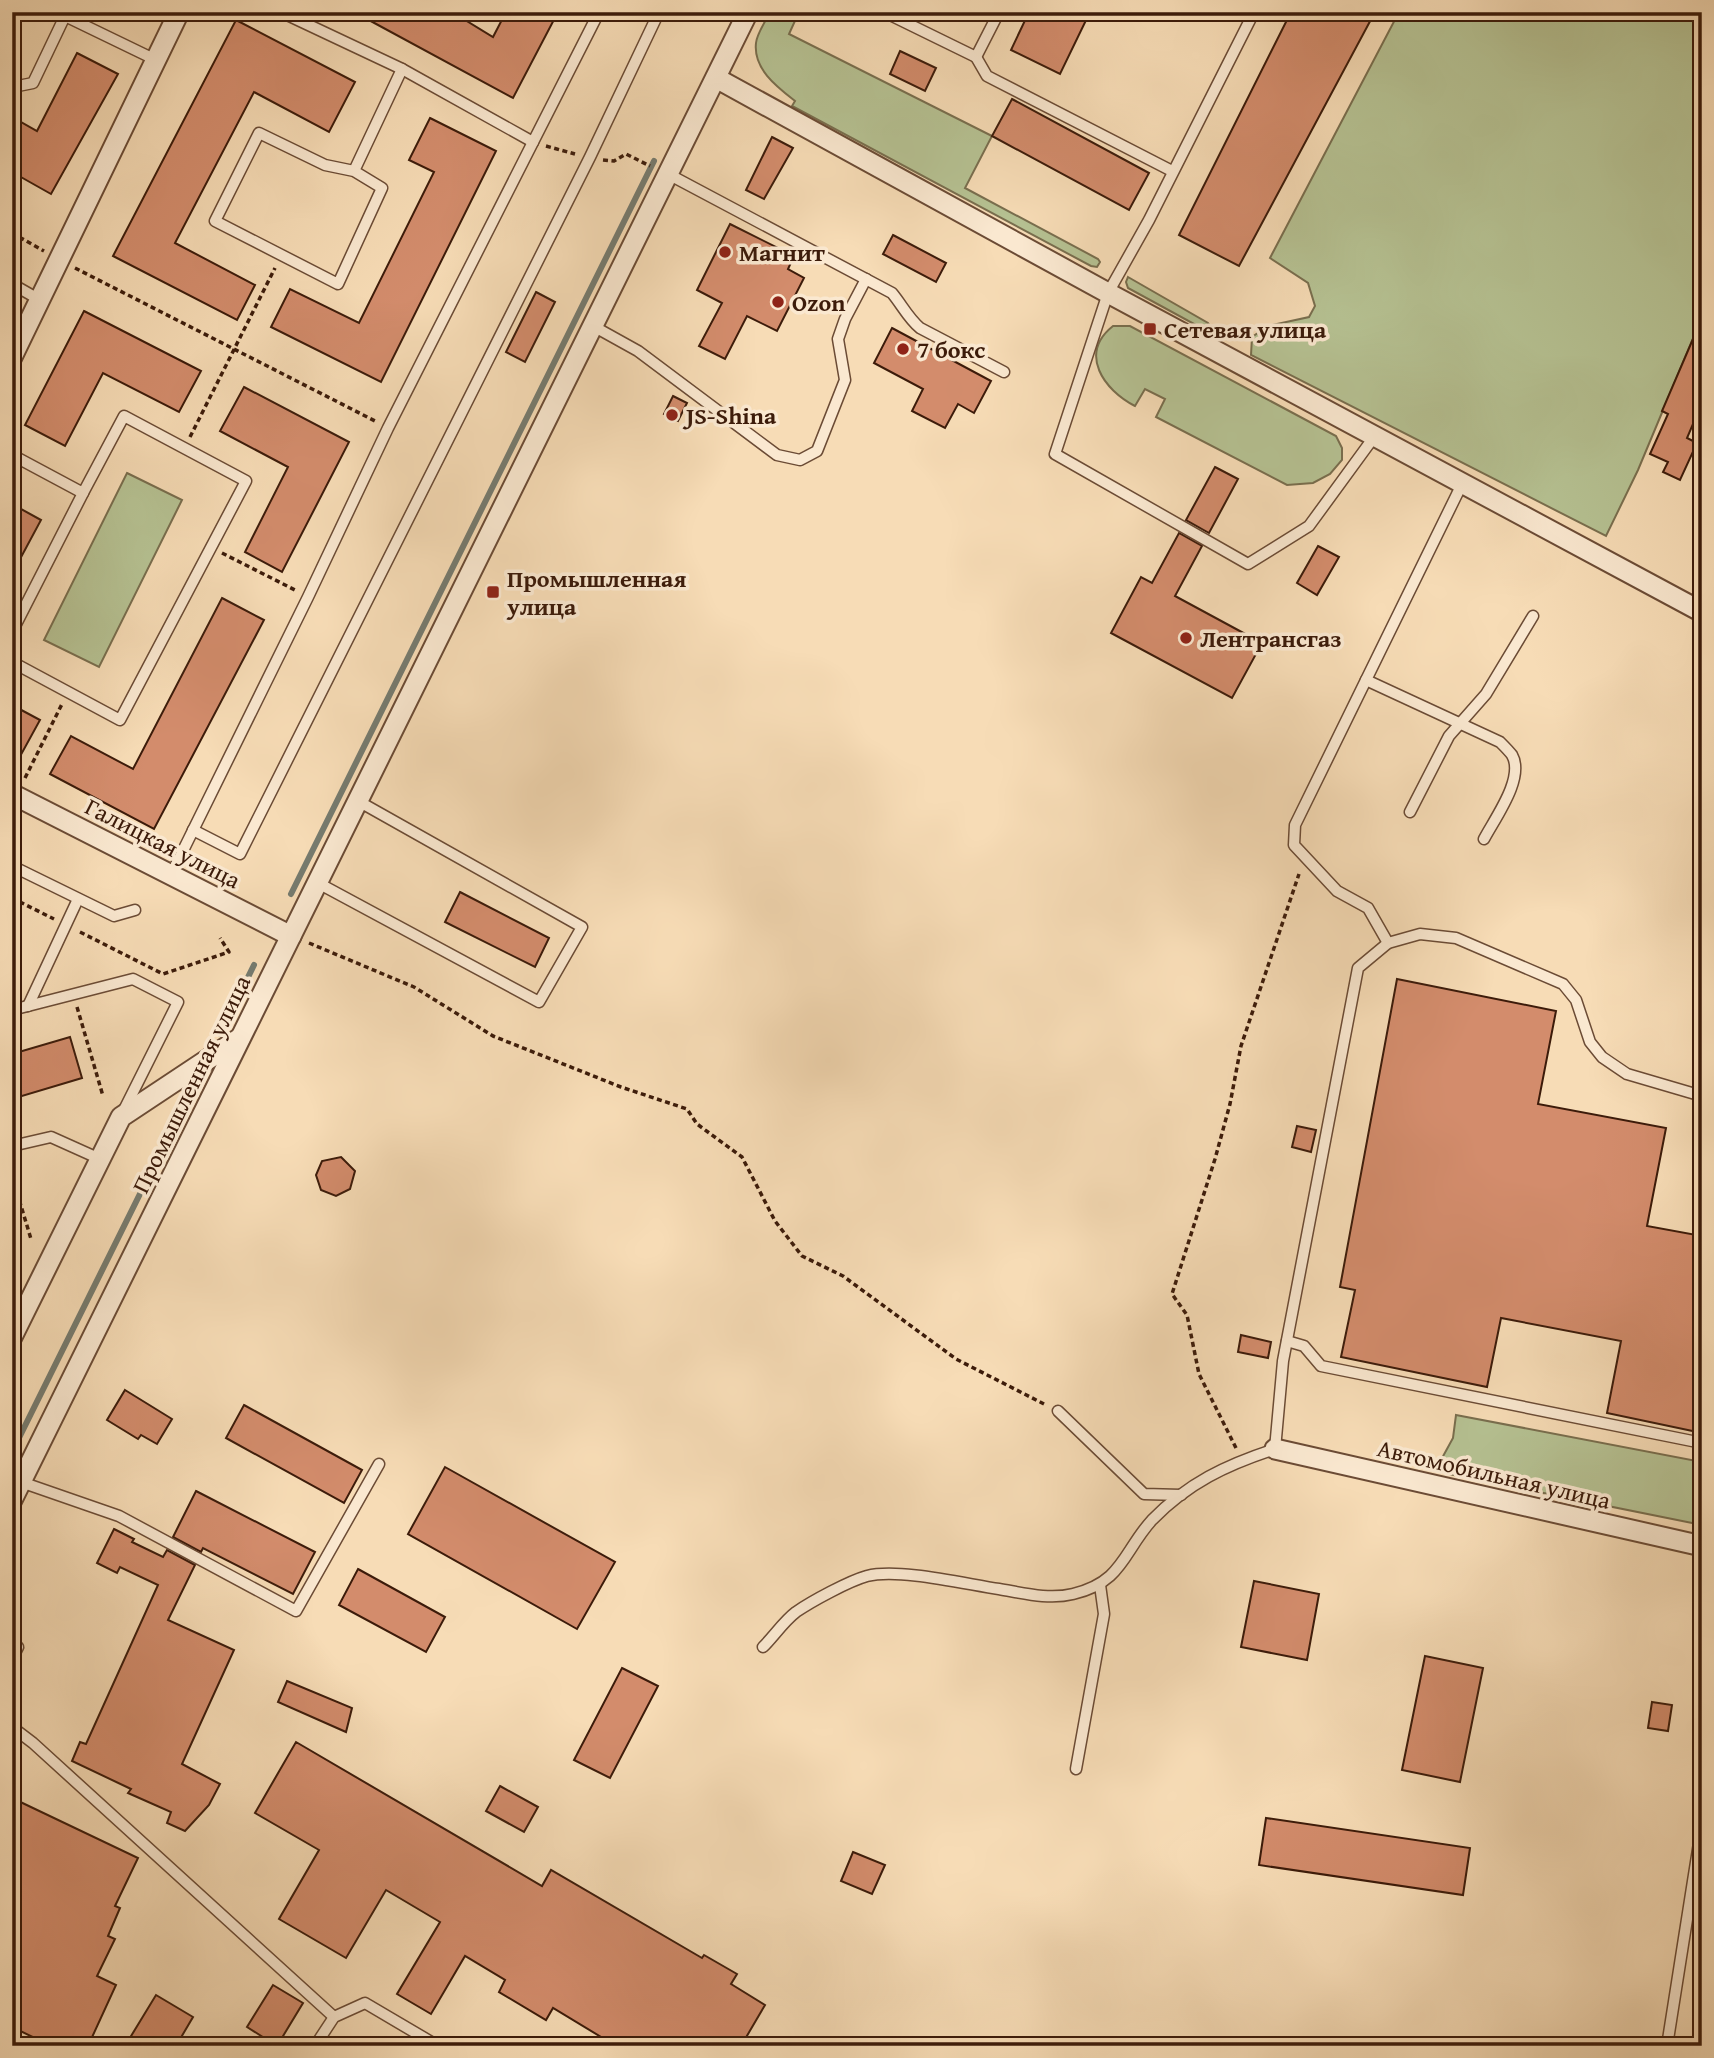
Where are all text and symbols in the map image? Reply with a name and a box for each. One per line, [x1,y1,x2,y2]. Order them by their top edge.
place label: Магнит [739,235,825,270]
marker: Магнит [717,244,733,260]
place label: Ozon [792,285,846,320]
marker: Ozon [770,294,786,310]
place label: Сетевая улица [1164,312,1327,347]
marker: Сетевая улица [1142,321,1158,337]
place label: 7 бокс [917,332,985,367]
marker: 7 бокс [895,341,911,357]
place label: JS-Shina [682,398,777,433]
marker: JS-Shina [664,407,680,423]
place label: Промышленная улица [506,561,686,624]
marker: Промышленная улица [485,584,501,600]
place label: Лентрансгаз [1200,621,1342,656]
marker: Лентрансгаз [1178,630,1194,646]
street label: Галицкая улица [79,789,247,898]
street label: Промышленная улица [123,969,259,1199]
street label: Автомобильная улица [1374,1430,1615,1518]

